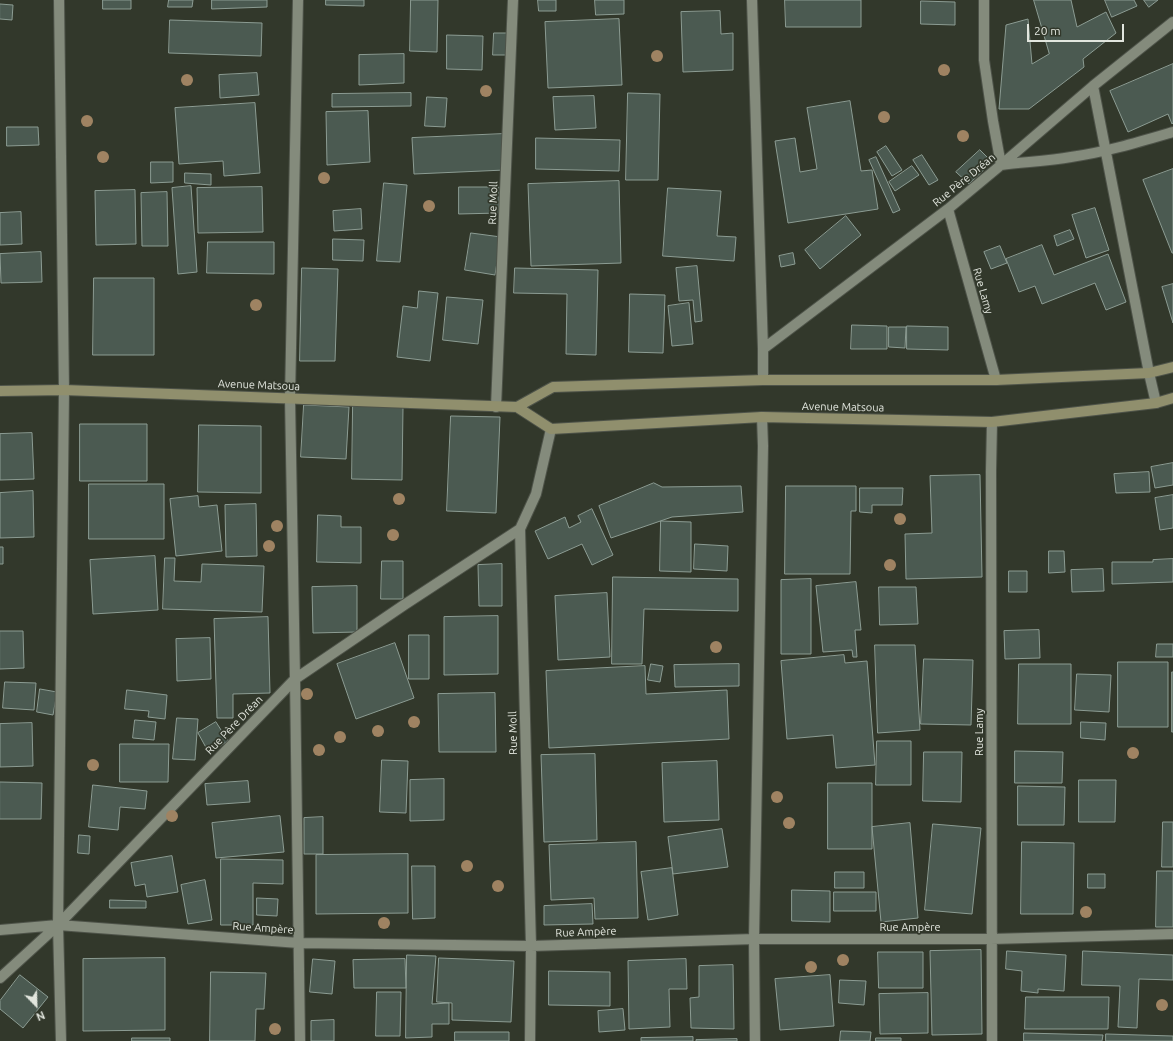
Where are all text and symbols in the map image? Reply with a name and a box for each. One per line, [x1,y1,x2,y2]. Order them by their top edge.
scale bar [1029,16,1126,42]
text: 20 m [1034,24,1061,37]
street label: Rue Père Dréan [930,151,998,209]
street label: Rue Moll [486,181,500,225]
street label: Rue Lamy [970,266,996,316]
street label: Avenue Matsoua [218,377,300,393]
street label: Avenue Matsoua [802,400,884,414]
street label: Rue Père Dréan [203,693,265,757]
street label: Rue Lamy [972,708,986,756]
street label: Rue Moll [506,711,520,755]
street label: Rue Ampère [232,919,294,937]
street label: Rue Ampère [879,920,941,934]
street label: Rue Ampère [555,924,617,940]
north arrow [16,985,56,1025]
text: N [35,1009,47,1023]

